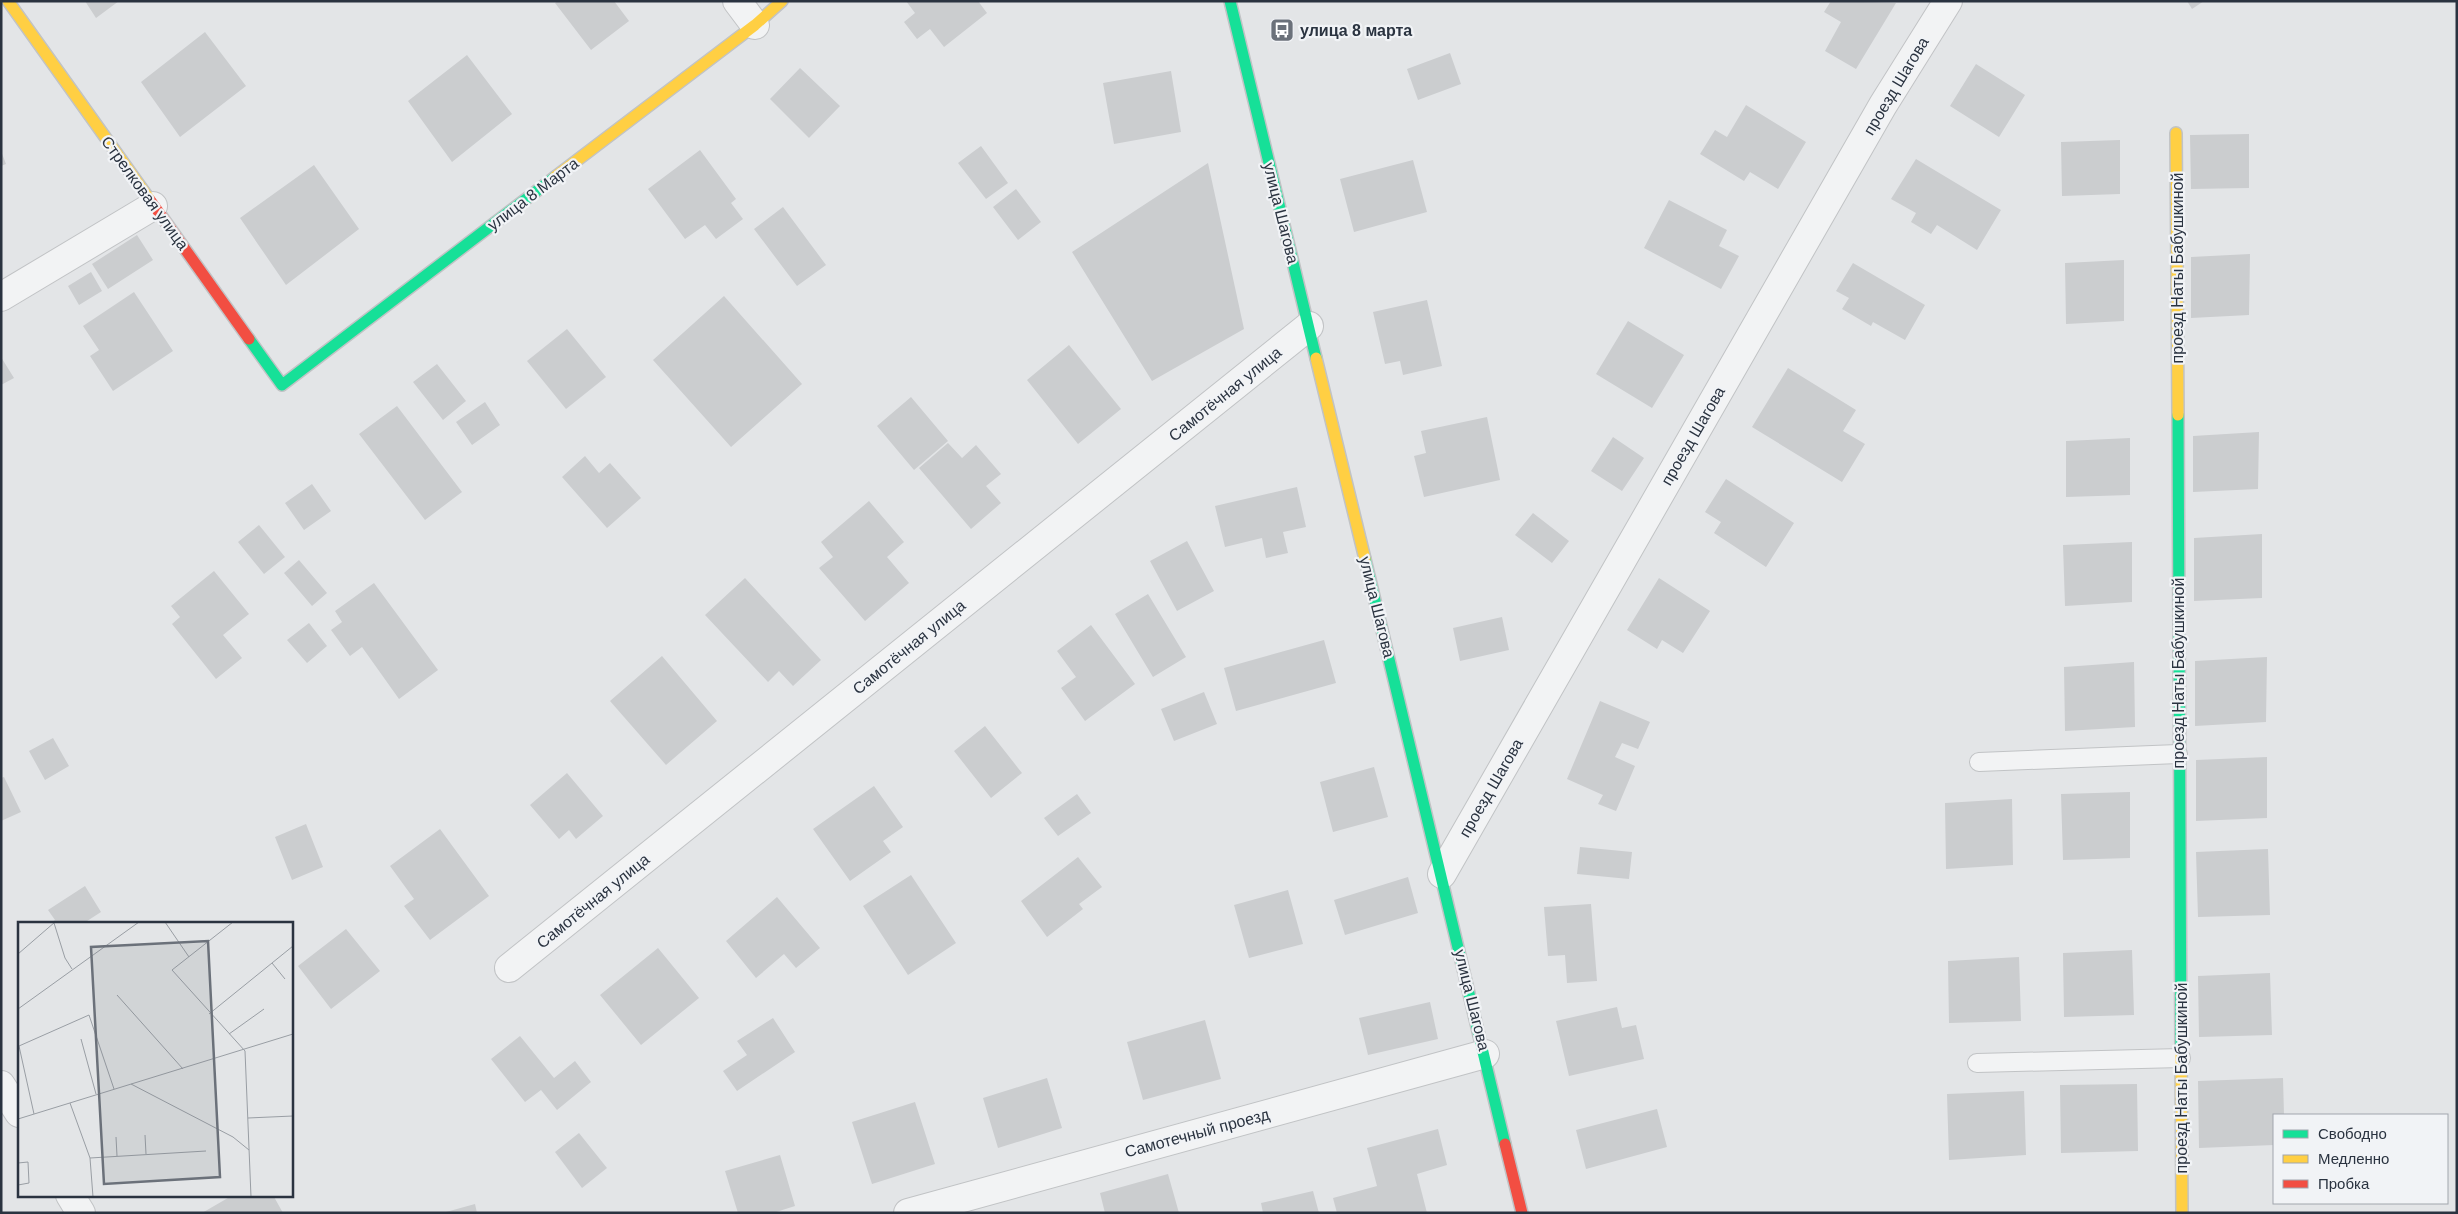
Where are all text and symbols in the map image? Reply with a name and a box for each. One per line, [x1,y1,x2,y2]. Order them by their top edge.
bus stop icon: улица 8 марта [1269,17,1295,43]
place label: улица 8 марта [1300,22,1412,39]
street label: проезд Шагова [1860,34,1932,138]
street label: Стрелковая улица [98,133,192,253]
street label: улица 8 Марта [484,154,582,234]
street label: улица Шагова [1260,161,1302,265]
street label: проезд Наты Бабушкиной [2169,173,2186,363]
street label: Самотёчная улица [1165,343,1285,445]
street label: проезд Шагова [1658,384,1728,488]
street label: улица Шагова [1356,555,1398,659]
street label: проезд Наты Бабушкиной [2170,578,2187,768]
street label: Самотёчная улица [849,596,969,698]
street label: проезд Шагова [1456,736,1526,840]
street label: Самотёчная улица [533,850,653,952]
inset map [18,922,292,1196]
street label: улица Шагова [1451,948,1493,1052]
street label: проезд Наты Бабушкиной [2173,983,2190,1173]
street label: Самотечный проезд [1123,1105,1272,1161]
legend [2273,1114,2448,1204]
text: Свободно [2318,1125,2387,1142]
text: Медленно [2318,1150,2389,1167]
text: Пробка [2318,1175,2370,1192]

